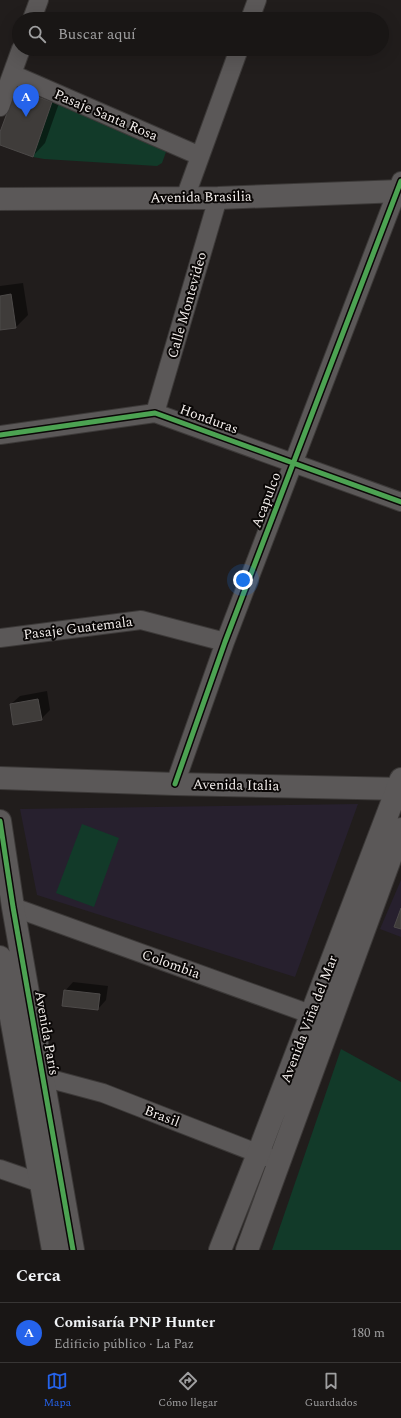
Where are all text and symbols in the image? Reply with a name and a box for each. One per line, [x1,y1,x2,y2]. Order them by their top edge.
search box [12,12,389,56]
icon: search [26,23,48,45]
text: Buscar aquí [58,23,136,46]
pin: A [13,84,39,117]
street label: Pasaje Santa Rosa [51,84,161,146]
street label: Avenida Brasilia [150,186,252,208]
street label: Calle Montevideo [162,249,212,361]
street label: Honduras [177,399,241,439]
street label: Acapulco [246,469,286,531]
your location [233,570,253,590]
street label: Pasaje Guatemala [22,611,134,645]
street label: Avenida Italia [193,774,280,796]
street label: Colombia [139,944,203,984]
street label: Avenida Viña del Mar [275,952,343,1086]
street label: Avenida París [29,989,65,1077]
street label: Brasil [141,1100,183,1132]
text: Cerca [16,1263,61,1289]
text: Comisaría PNP Hunter [54,1311,215,1334]
text: A [24,1323,34,1343]
text: 180 m [351,1323,385,1343]
text: Edificio público · La Paz [54,1334,194,1354]
tab: Mapa [44,1370,71,1411]
tab: Cómo llegar [158,1370,218,1411]
tab: Guardados [305,1370,357,1411]

